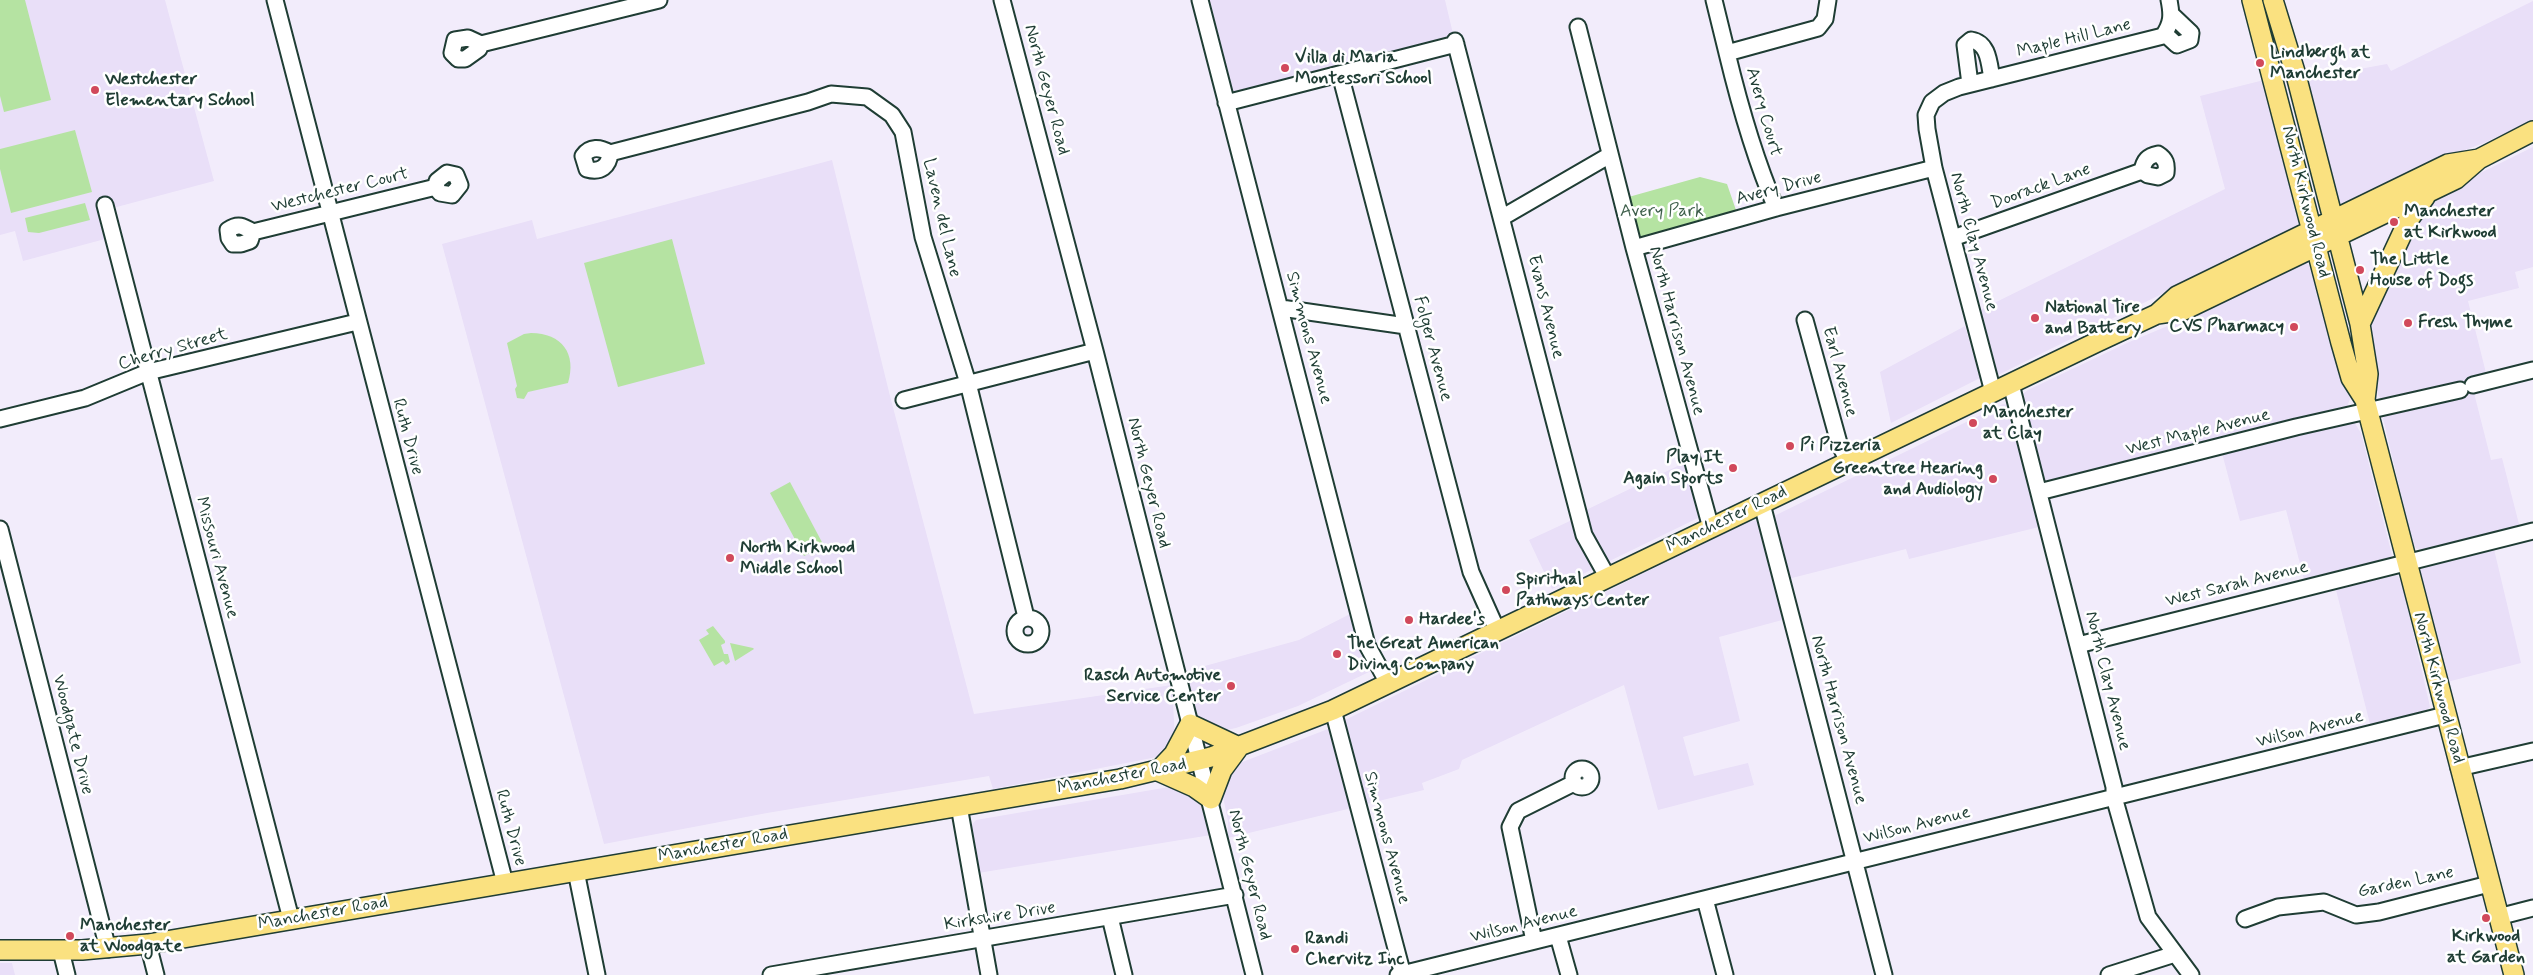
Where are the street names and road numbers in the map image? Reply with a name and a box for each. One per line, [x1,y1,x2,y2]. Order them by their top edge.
street label: Maple Hill Lane [2015,14,2133,64]
street label: North Geyer Road [1018,23,1074,157]
street label: Avery Court [1740,65,1786,159]
street label: North Kirkwood Road [2276,124,2334,280]
street label: Laven del Lane [917,157,965,279]
street label: Doorack Lane [1988,159,2094,215]
street label: Westchester Court [269,164,411,218]
street label: Avery Drive [1734,167,1824,211]
street label: North Clay Avenue [1944,170,2002,314]
street label: North Harrison Avenue [1643,244,1709,418]
street label: Evans Avenue [1522,253,1568,361]
street label: Simmons Avenue [1280,269,1336,407]
street label: Folger Avenue [1408,294,1456,404]
street label: Cherry Street [116,324,230,376]
street label: Earl Avenue [1817,325,1861,419]
street label: Ruth Drive [386,396,428,478]
street label: West Maple Avenue [2124,405,2272,461]
street label: North Geyer Road [1121,415,1175,551]
street label: Manchester Road [1663,481,1791,559]
street label: Missouri Avenue [189,495,243,621]
street label: West Sarah Avenue [2164,557,2310,613]
street label: North Clay Avenue [2079,609,2135,753]
street label: North Kirkwood Road [2407,610,2469,766]
street label: North Harrison Avenue [1805,633,1871,807]
street label: Woodgate Drive [47,673,97,797]
street label: Wilson Avenue [2254,706,2366,754]
street label: Manchester Road [1055,754,1189,800]
street label: Simmons Avenue [1358,769,1414,907]
street label: Ruth Drive [489,787,531,869]
street label: Wilson Avenue [1861,802,1973,850]
street label: North Geyer Road [1222,807,1276,943]
street label: Manchester Road [656,824,790,868]
street label: Garden Lane [2356,862,2456,904]
street label: Manchester Road [256,892,390,936]
street label: Kirkshire Drive [943,898,1057,936]
street label: Wilson Avenue [1468,901,1580,949]

